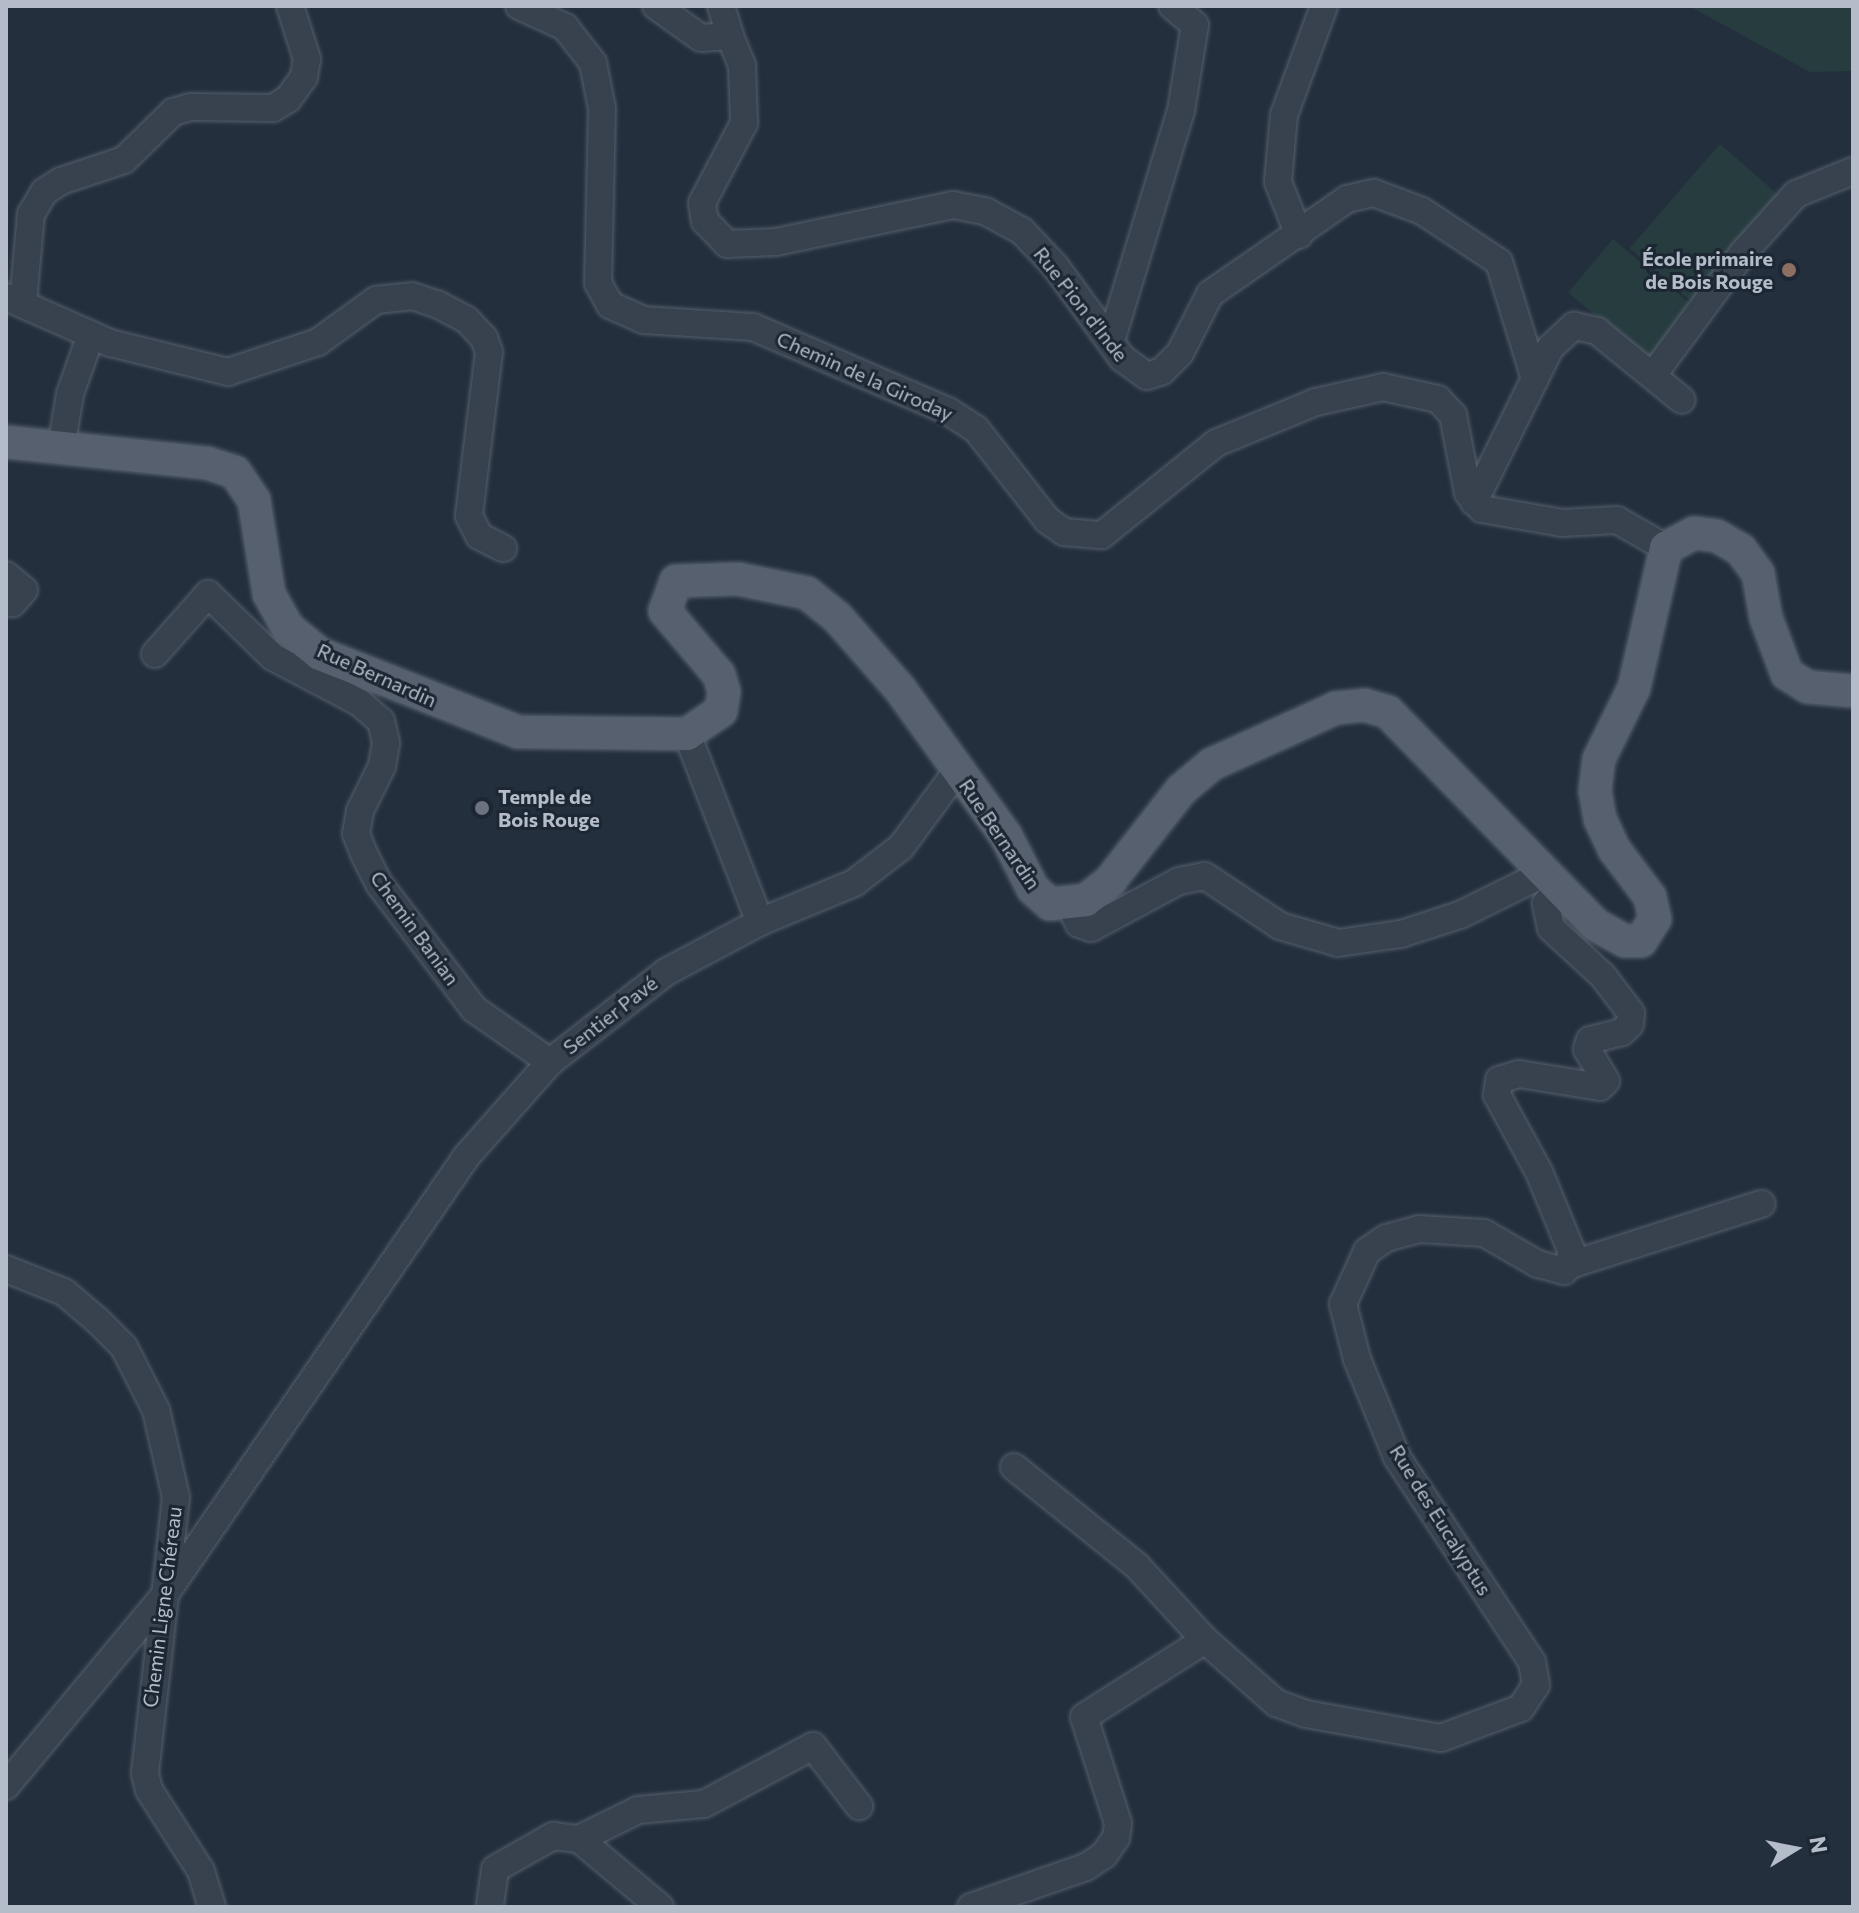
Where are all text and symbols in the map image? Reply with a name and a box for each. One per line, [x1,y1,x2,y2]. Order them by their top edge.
street label: Rue Pion d'Inde [1029,242,1133,366]
place label: École primaire de Bois Rouge [1642,246,1773,293]
marker: École primaire de Bois Rouge [1780,261,1798,279]
street label: Chemin de la Giroday [773,326,957,426]
street label: Rue Bernardin [314,638,440,712]
street label: Rue Bernardin [954,774,1046,894]
place label: Temple de Bois Rouge [498,784,600,831]
marker: Temple de Bois Rouge [473,799,491,817]
street label: Chemin Banian [365,866,465,990]
street label: Sentier Pavé [558,971,662,1059]
street label: Rue des Eucalyptus [1385,1440,1497,1600]
street label: Chemin Ligne Chéreau [138,1505,186,1709]
north arrow [1755,1809,1835,1889]
text: N [1804,1834,1834,1855]

